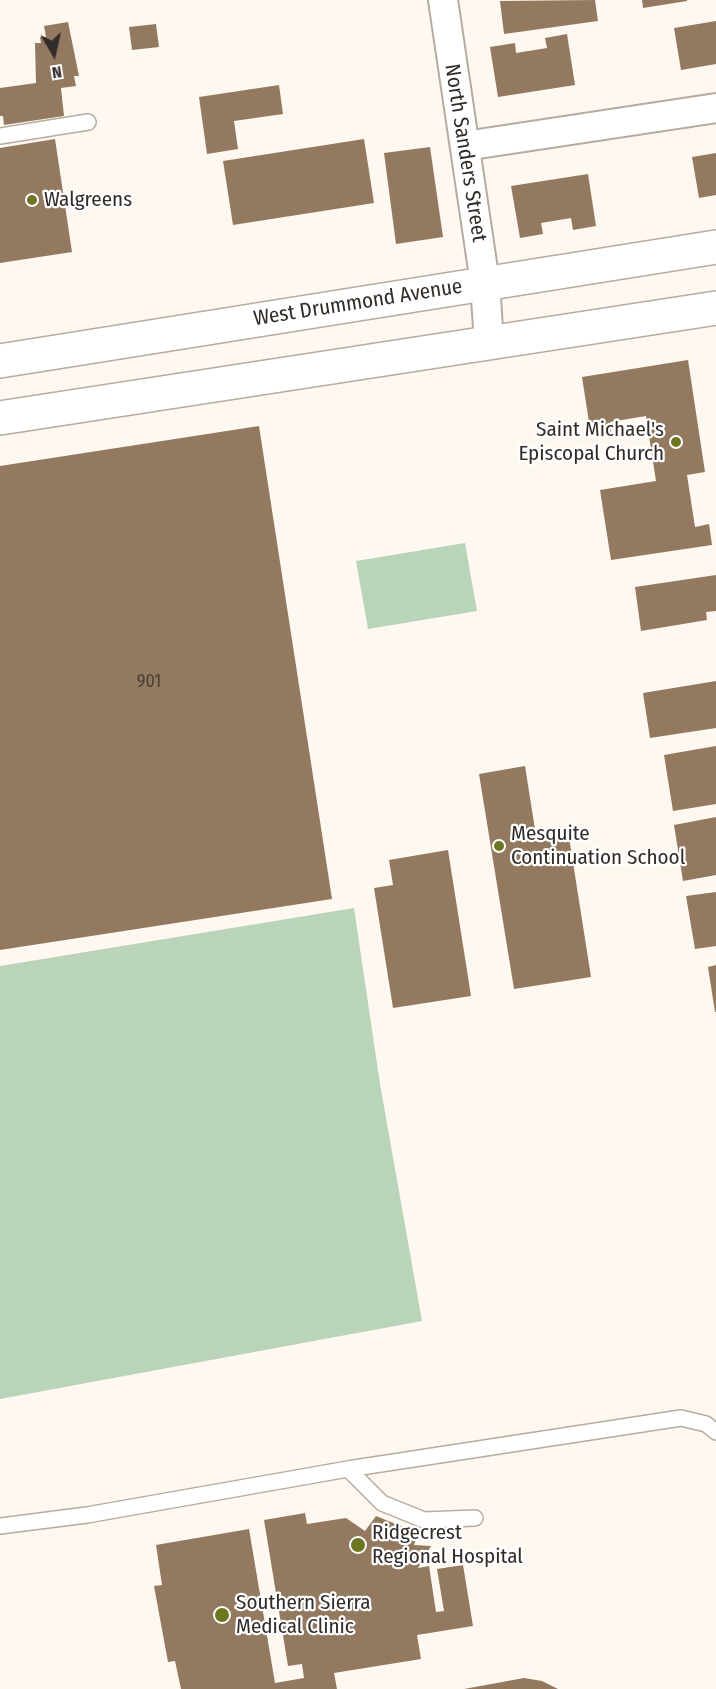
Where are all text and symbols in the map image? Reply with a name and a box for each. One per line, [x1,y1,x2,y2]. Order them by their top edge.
north arrow [24,24,84,84]
text: N [51,62,63,82]
street label: North Sanders Street [438,62,492,244]
place label: Walgreens [44,187,132,213]
marker: Walgreens [25,193,39,207]
street label: West Drummond Avenue [252,274,464,332]
place label: Saint Michael's Episcopal Church [518,417,664,467]
marker: Saint Michael's Episcopal Church [669,435,683,449]
house number: 901 [137,671,161,693]
place label: Mesquite Continuation School [511,821,685,871]
marker: Mesquite Continuation School [492,839,506,853]
place label: Ridgecrest Regional Hospital [372,1520,523,1570]
marker: Ridgecrest Regional Hospital [349,1536,367,1554]
place label: Southern Sierra Medical Clinic [236,1590,370,1640]
marker: Southern Sierra Medical Clinic [213,1606,231,1624]

